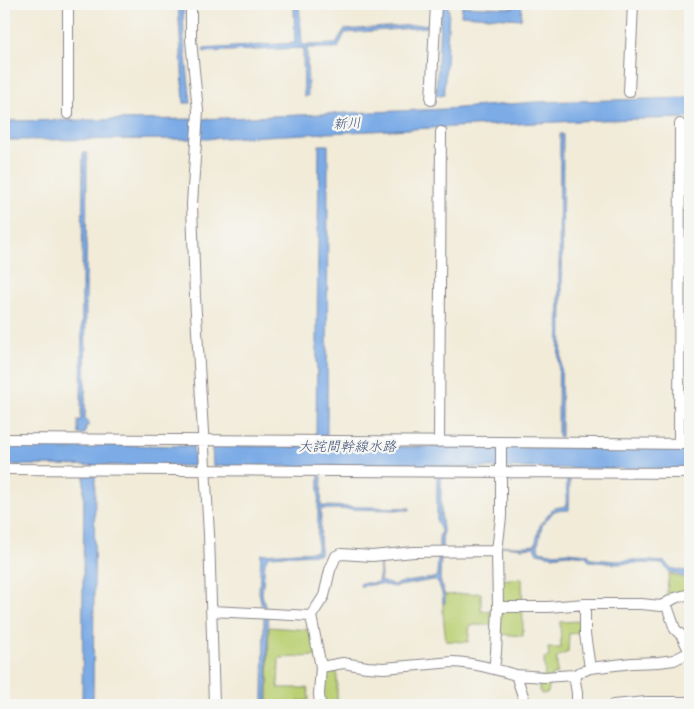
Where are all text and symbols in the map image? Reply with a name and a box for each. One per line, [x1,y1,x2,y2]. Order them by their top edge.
water label: 新川 [333,114,361,133]
water label: 大詫間幹線水路 [298,438,397,455]

